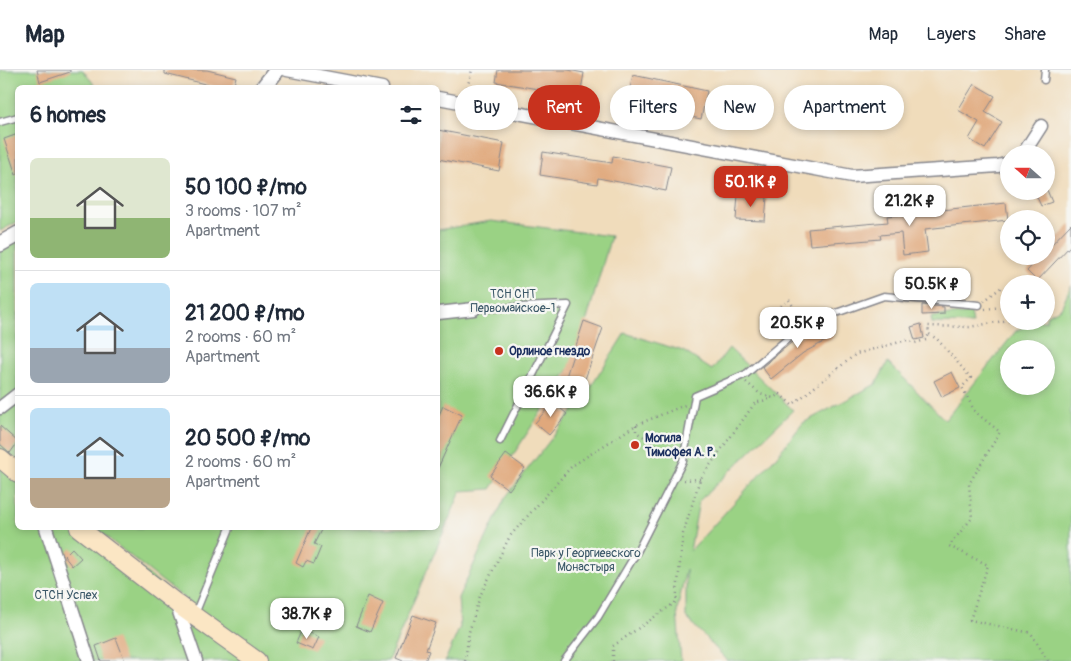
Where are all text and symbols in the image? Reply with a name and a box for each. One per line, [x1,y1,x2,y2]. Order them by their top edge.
text: Map [25,20,65,49]
text: Map [869,23,898,46]
text: Layers [926,23,976,46]
text: Share [1004,23,1046,46]
chip: Buy [455,85,518,130]
chip: Rent [528,85,600,130]
chip: Filters [610,85,695,130]
chip: New [705,85,774,130]
chip: Apartment [784,85,904,130]
icon: filters [397,101,425,129]
text: 6 homes [30,102,106,129]
north arrow [1000,145,1055,200]
map controls [1000,145,1055,395]
pin: 50.1K ₽ [705,166,797,208]
text: 50.1K ₽ [725,172,777,192]
text: 50 100 ₽/mo [185,174,307,201]
icon: home [70,178,130,238]
pin: 21.2K ₽ [864,184,956,227]
text: 21.2K ₽ [885,191,935,211]
text: 3 rooms · 107 m² [185,201,302,221]
button: locate [1000,210,1055,265]
text: Apartment [185,221,260,241]
pin: 50.5K ₽ [886,268,978,310]
text: 50.5K ₽ [905,274,959,294]
button: + [1000,275,1055,330]
park label: ТСН СНТ Первомайское-1 [471,287,555,316]
text: 21 200 ₽/mo [185,300,305,327]
icon: home [70,303,130,363]
pin: 20.5K ₽ [752,306,844,349]
text: 20.5K ₽ [771,313,825,333]
text: 2 rooms · 60 m² [185,327,296,347]
button: − [1000,340,1055,395]
place label: Орлиное гнездо [509,344,591,359]
marker: Орлиное гнездо [493,345,505,357]
text: Apartment [185,347,260,367]
pin: 36.6K ₽ [505,376,597,418]
text: 36.6K ₽ [524,382,578,402]
text: 20 500 ₽/mo [185,425,310,452]
icon: home [70,428,130,488]
place label: Могила Тимофея А. Р. [644,431,716,460]
marker: Могила Тимофея А. Р. [629,439,641,451]
text: 2 rooms · 60 m² [185,452,296,472]
text: Apartment [185,472,260,492]
park label: Парк у Георгиевского Монастыря [531,546,641,575]
park label: СТСН Успех [35,588,98,603]
pin: 38.7K ₽ [261,598,353,640]
text: 38.7K ₽ [281,604,333,624]

